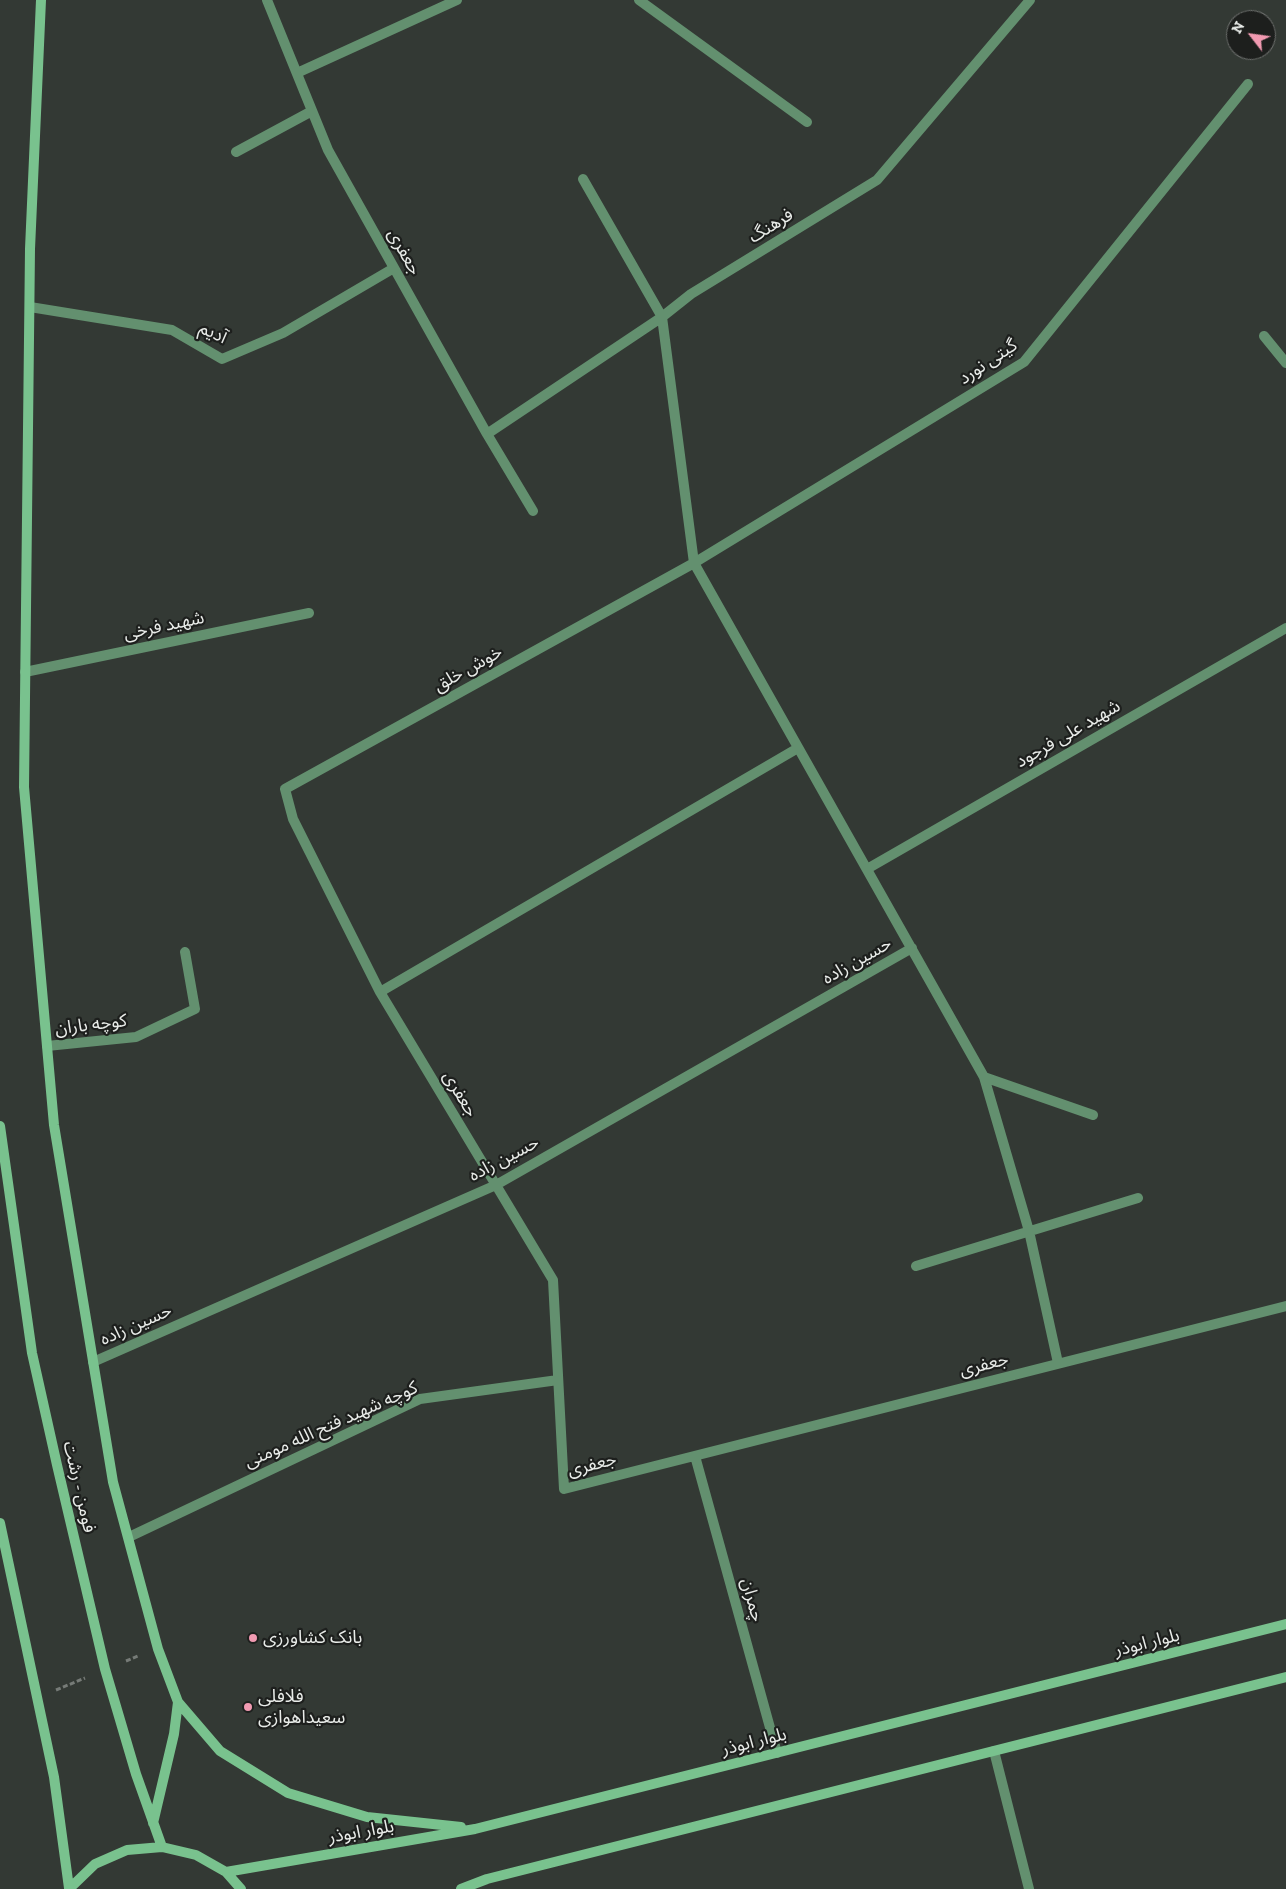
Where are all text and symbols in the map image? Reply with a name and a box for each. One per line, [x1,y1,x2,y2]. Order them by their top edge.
north arrow [1226,10,1276,60]
text: N [1228,19,1248,37]
street label: فرهنگ [745,204,797,248]
street label: جعفری [383,225,425,279]
street label: آدیم [196,317,230,349]
street label: گیتی نورد [955,335,1021,389]
street label: شهید فرخی [122,607,206,645]
street label: خوش خلق [430,641,506,697]
street label: شهید علی فرجود [1012,695,1124,773]
street label: حسین زاده [819,933,895,989]
street label: کوچه باران [54,1010,128,1040]
street label: جعفری [438,1067,482,1121]
street label: حسین زاده [465,1132,543,1186]
street label: حسین زاده [97,1300,175,1350]
street label: جعفری [957,1349,1011,1381]
street label: کوچه شهید فتح الله مومنی [241,1377,421,1473]
street label: فومن - رشت [58,1439,100,1535]
street label: جعفری [565,1449,619,1481]
street label: چمران [736,1576,768,1624]
street label: بلوار ابوذر [1112,1624,1182,1662]
place label: بانک کشاورزی [263,1627,362,1649]
marker: بانک کشاورزی [247,1632,259,1644]
place label: فلافلی سعیداهوازی [258,1686,345,1728]
marker: فلافلی سعیداهوازی [242,1701,254,1713]
street label: بلوار ابوذر [719,1723,789,1761]
street label: بلوار ابوذر [326,1816,396,1848]

